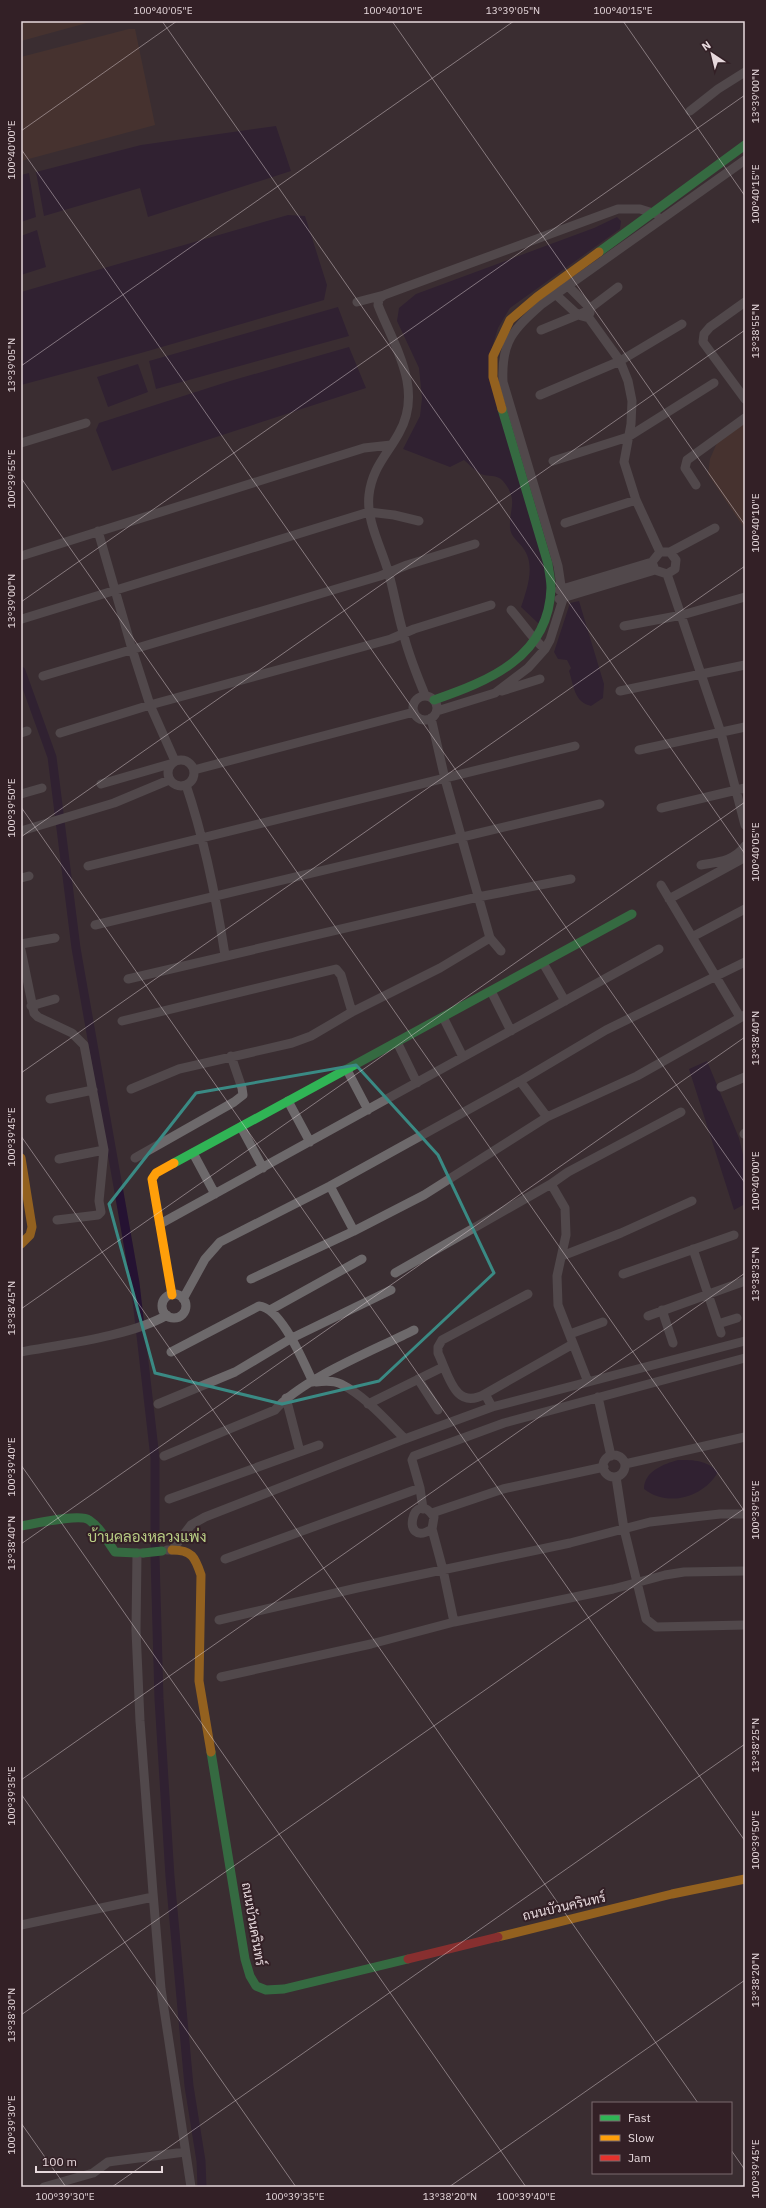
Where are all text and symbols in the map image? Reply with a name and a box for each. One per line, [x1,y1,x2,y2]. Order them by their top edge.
text: 100°40'05"E [133,4,193,17]
text: 100°40'10"E [363,4,423,17]
text: 13°39'05"N [486,4,540,17]
text: 100°40'15"E [593,4,653,17]
north arrow [692,34,732,74]
text: N [699,38,714,54]
text: 13°39'00"N [749,69,762,123]
text: 100°40'00"E [5,120,18,180]
text: 100°40'15"E [749,164,762,224]
text: 13°38'55"N [749,304,762,358]
text: 13°39'05"N [5,338,18,392]
text: 100°39'55"E [5,449,18,509]
text: 100°40'10"E [749,493,762,553]
text: 13°39'00"N [5,574,18,628]
text: 100°39'50"E [5,778,18,838]
text: 100°40'05"E [749,822,762,882]
text: 13°38'40"N [749,1011,762,1065]
text: 100°39'45"E [5,1107,18,1167]
text: 100°40'00"E [749,1151,762,1211]
text: 13°38'35"N [749,1247,762,1301]
text: 13°38'45"N [5,1281,18,1335]
text: 100°39'40"E [5,1437,18,1497]
text: 100°39'55"E [749,1480,762,1540]
text: 13°38'40"N [5,1516,18,1570]
district label: บ้านคลองหลวงแพ่ง [88,1527,206,1546]
text: 13°38'25"N [749,1718,762,1772]
text: 100°39'35"E [5,1766,18,1826]
text: 100°39'50"E [749,1810,762,1870]
street label: ถนนบัวนครินทร์ [238,1881,270,1967]
street label: ถนนบัวนครินทร์ [521,1888,607,1924]
text: 13°38'20"N [749,1953,762,2007]
text: 13°38'30"N [5,1988,18,2042]
text: 100°39'30"E [5,2095,18,2155]
legend [592,2102,732,2174]
text: Fast [628,2110,651,2125]
text: Slow [628,2130,654,2145]
text: 100°39'45"E [749,2139,762,2199]
scale bar [36,2148,162,2174]
text: Jam [628,2150,651,2165]
text: 100 m [42,2154,77,2169]
text: 100°39'30"E [35,2190,95,2203]
text: 100°39'35"E [265,2190,325,2203]
text: 13°38'20"N [423,2190,477,2203]
text: 100°39'40"E [496,2190,556,2203]

